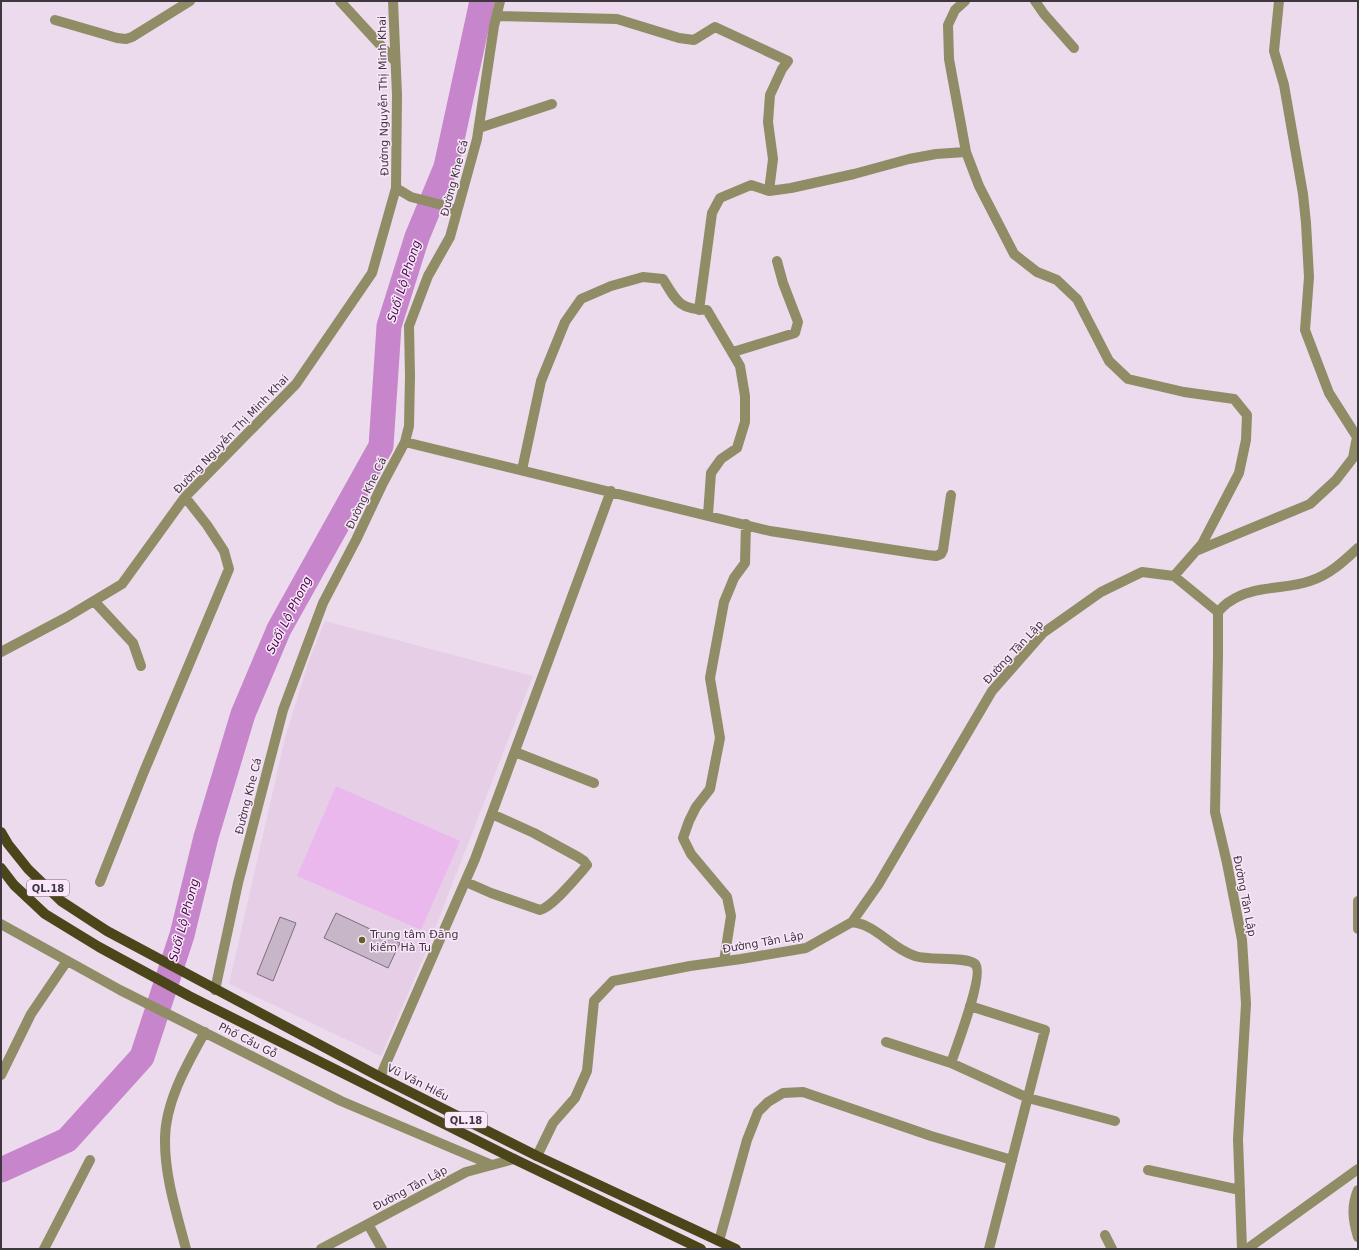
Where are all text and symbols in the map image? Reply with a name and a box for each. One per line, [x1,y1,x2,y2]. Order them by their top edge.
street label: Đường Nguyễn Thị Minh Khai [376,16,391,176]
street label: Đường Khe Cá [438,139,471,218]
water label: Suối Lộ Phong [384,238,424,324]
street label: Đường Nguyễn Thị Minh Khai [171,372,292,496]
street label: Đường Khe Cá [343,455,390,531]
water label: Suối Lộ Phong [263,574,315,656]
street label: Đường Tân Lập [981,618,1046,687]
street label: Đường Khe Cá [233,756,264,836]
street label: Đường Tân Lập [1230,855,1259,938]
water label: Suối Lộ Phong [166,877,202,963]
road number: QL.18 [27,880,69,896]
place label: Trung tâm Đăng kiểm Hà Tu [369,928,459,954]
street label: Đường Tân Lập [721,929,805,956]
marker: Trung tâm Đăng kiểm Hà Tu [357,935,367,945]
street label: Phố Cầu Gỗ [216,1020,279,1061]
street label: Vũ Văn Hiếu [385,1061,451,1104]
road number: QL.18 [445,1112,487,1128]
street label: Đường Tân Lập [371,1163,450,1213]

